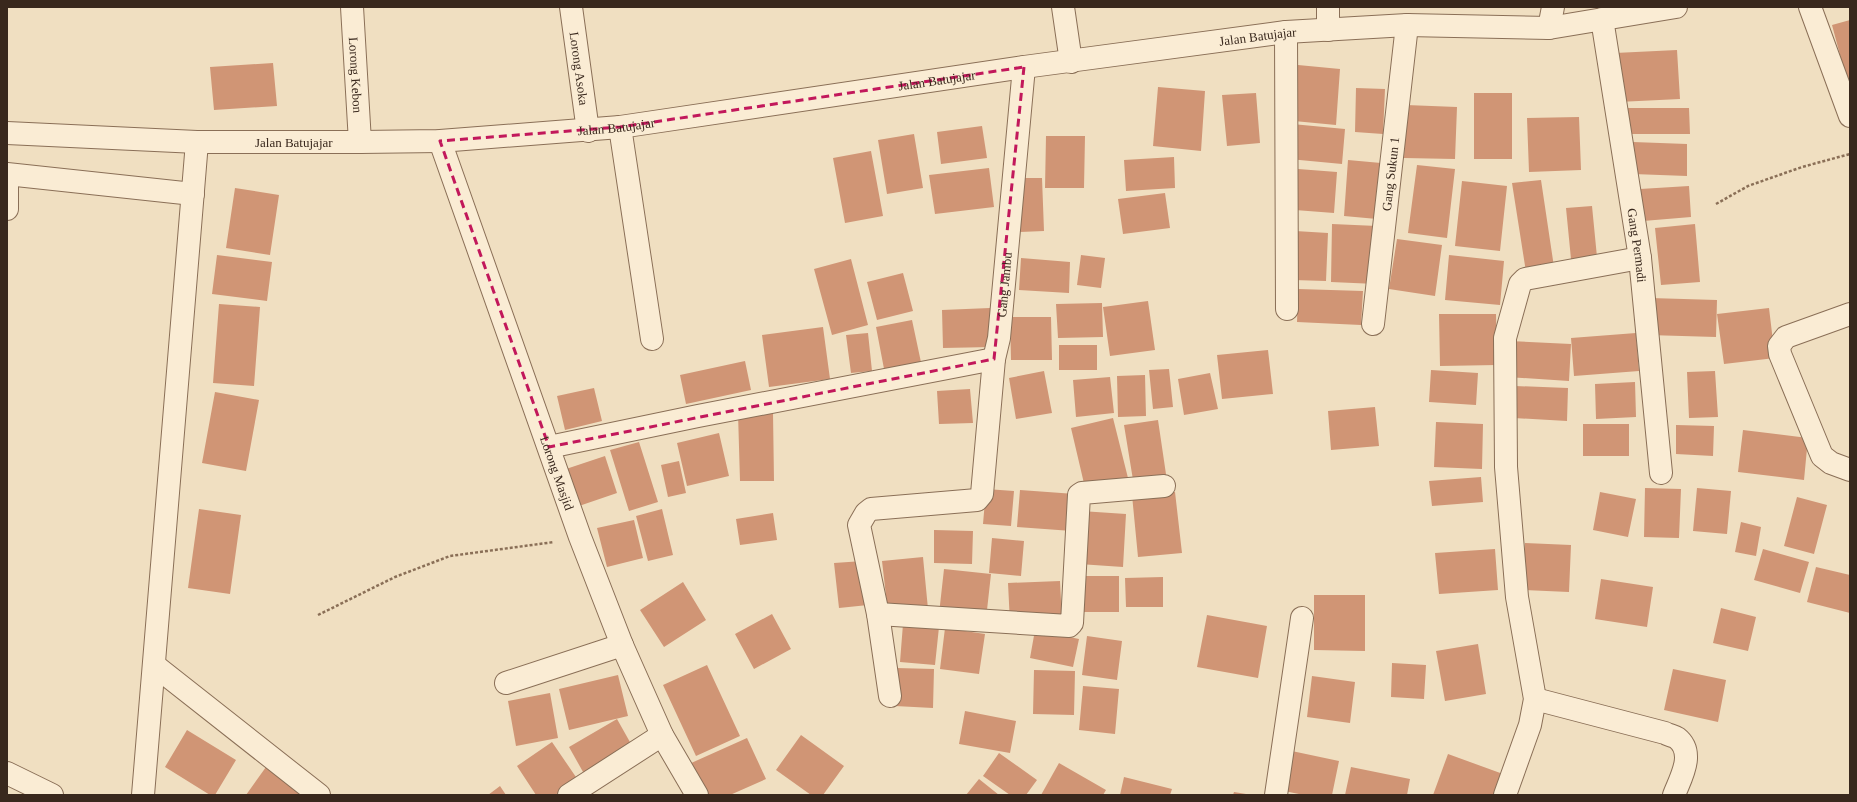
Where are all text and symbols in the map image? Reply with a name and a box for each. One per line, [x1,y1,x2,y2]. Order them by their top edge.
street label: Jalan Batujajar [1218,24,1297,48]
street label: Lorong Asoka [567,31,592,106]
street label: Lorong Kebon [346,36,366,114]
street label: Jalan Batujajar [897,67,977,93]
street label: Jalan Batujajar [577,114,656,138]
street label: Jalan Batujajar [255,135,333,150]
street label: Gang Sukun 1 [1378,136,1402,212]
street label: Gang Permadi [1625,207,1650,283]
street label: Gang Jambu [993,251,1014,318]
street label: Lorong Masjid [537,434,578,512]

